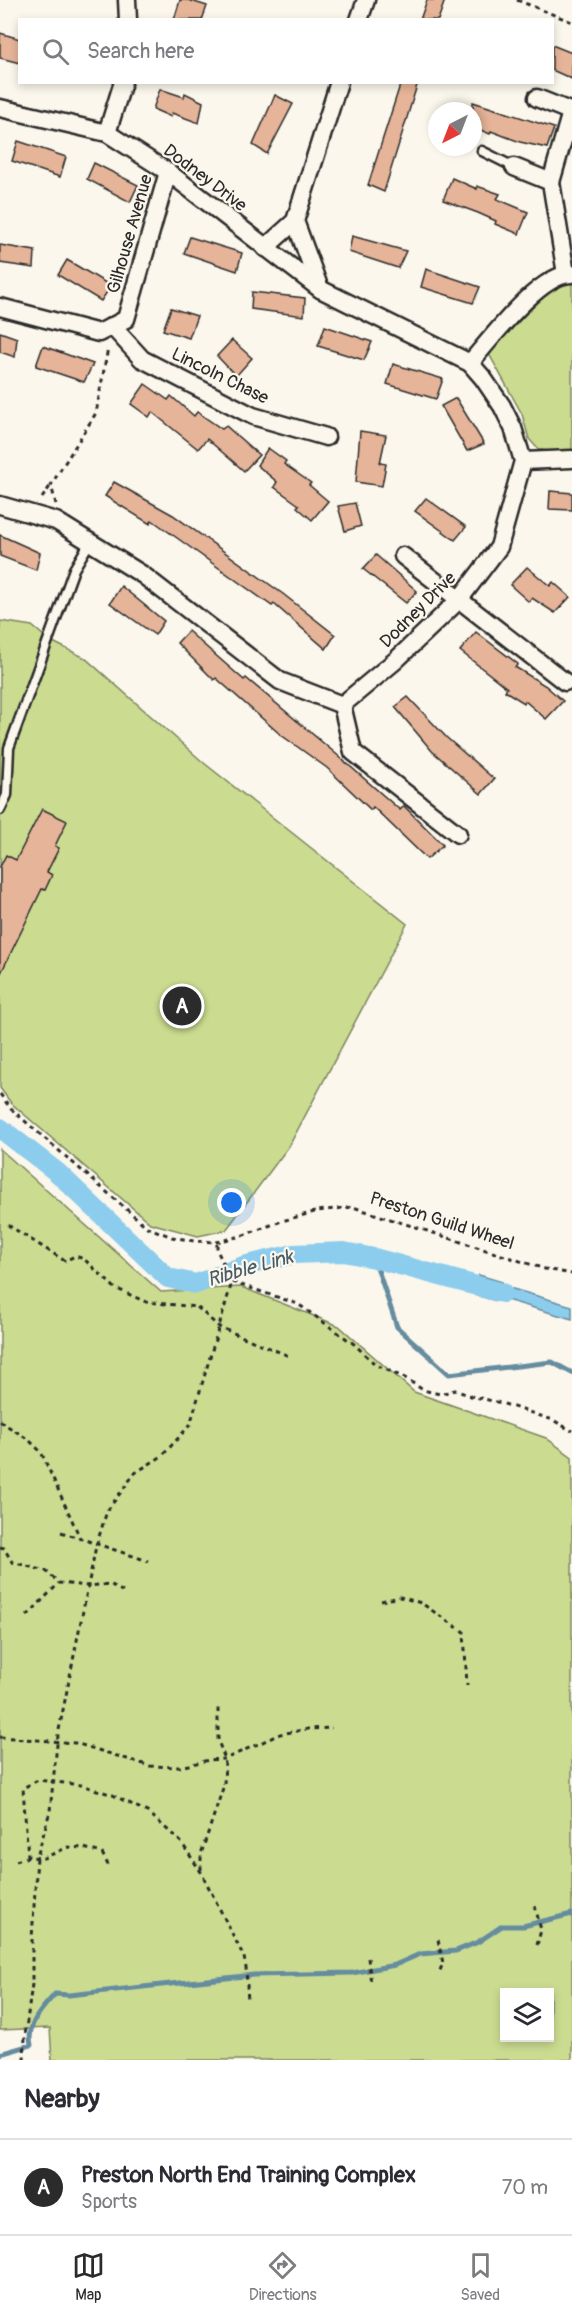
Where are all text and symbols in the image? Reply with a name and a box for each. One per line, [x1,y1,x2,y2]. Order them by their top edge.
search box [18,18,554,84]
icon: search [39,35,72,68]
text: Search here [87,37,194,65]
north arrow [428,102,482,156]
street label: Dodney Drive [159,139,252,217]
street label: Gilhouse Avenue [102,172,158,296]
street label: Lincoln Chase [168,343,273,409]
street label: Dodney Drive [375,567,461,653]
pin: A [162,984,201,1028]
street label: Preston Guild Wheel [367,1187,517,1255]
your location [217,1188,246,1217]
water label: Ribble Link [204,1243,297,1292]
map controls [500,1988,554,2042]
button: layers [500,1988,554,2042]
text: Nearby [24,2083,100,2115]
text: Preston North End Training Complex [81,2161,416,2189]
text: A [37,2175,50,2200]
text: 70 m [502,2175,548,2200]
text: Sports [81,2189,137,2214]
tab: Map [72,2249,105,2305]
tab: Directions [249,2249,317,2305]
tab: Saved [460,2249,500,2305]

